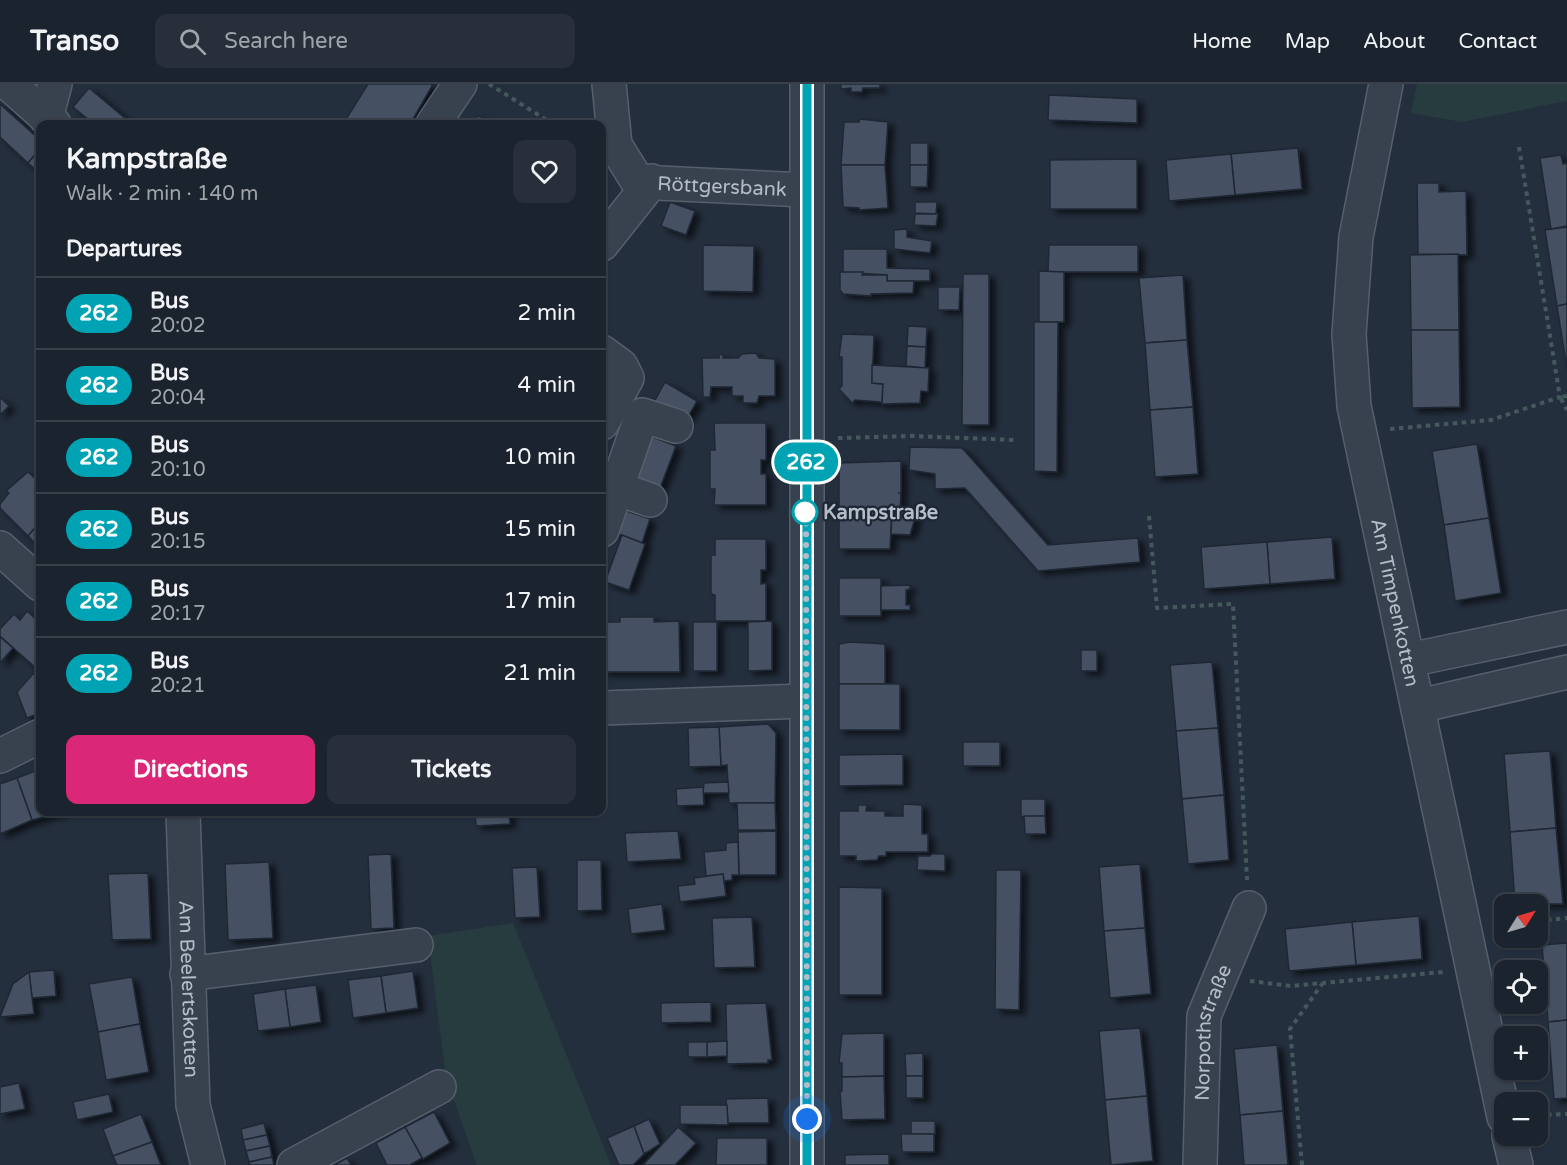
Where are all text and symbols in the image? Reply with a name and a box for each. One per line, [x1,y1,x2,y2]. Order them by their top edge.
search box [155,14,575,68]
text: Transo [30,24,119,58]
icon: search [176,25,209,58]
text: Search here [224,28,348,54]
text: Home [1192,29,1252,54]
text: Map [1285,29,1330,54]
text: About [1363,29,1425,54]
text: Contact [1458,29,1537,54]
button: heart [513,140,576,203]
text: Kampstraße [66,142,227,176]
street label: Röttgersbank [657,172,787,202]
text: Walk · 2 min · 140 m [66,182,258,206]
text: Departures [66,236,182,262]
text: Bus [150,288,189,314]
text: 2 min [517,300,576,326]
text: 262 [79,301,119,326]
text: 20:02 [150,314,205,338]
text: Bus [150,360,189,386]
text: 4 min [517,372,576,398]
text: 262 [79,373,119,398]
text: 20:04 [150,386,205,410]
text: Bus [150,432,189,458]
line badge: 262 [772,442,840,482]
text: 10 min [504,444,576,470]
text: 262 [79,445,119,470]
text: 262 [786,450,826,475]
text: 20:10 [150,458,205,482]
marker: Kampstraße [792,499,818,525]
place label: Kampstraße [823,501,938,525]
text: Bus [150,504,189,530]
text: 15 min [504,516,576,542]
street label: Am Timpenkotten [1365,516,1424,689]
text: 262 [79,517,119,542]
text: 20:15 [150,530,205,554]
text: Bus [150,576,189,602]
text: 17 min [504,588,576,614]
text: 262 [79,589,119,614]
text: 20:17 [150,602,205,626]
text: Bus [150,648,189,674]
text: 21 min [504,660,576,686]
text: 262 [79,661,119,686]
text: 20:21 [150,674,205,698]
button: Directions [66,735,315,804]
button: Tickets [327,735,576,804]
north arrow [1494,894,1548,948]
map controls [1494,894,1548,1146]
street label: Am Beelertskotten [173,900,203,1078]
button: locate [1494,960,1548,1014]
street label: Norpothstraße [1191,961,1237,1101]
button: + [1494,1026,1548,1080]
button: − [1494,1092,1548,1146]
your location [792,1104,822,1134]

